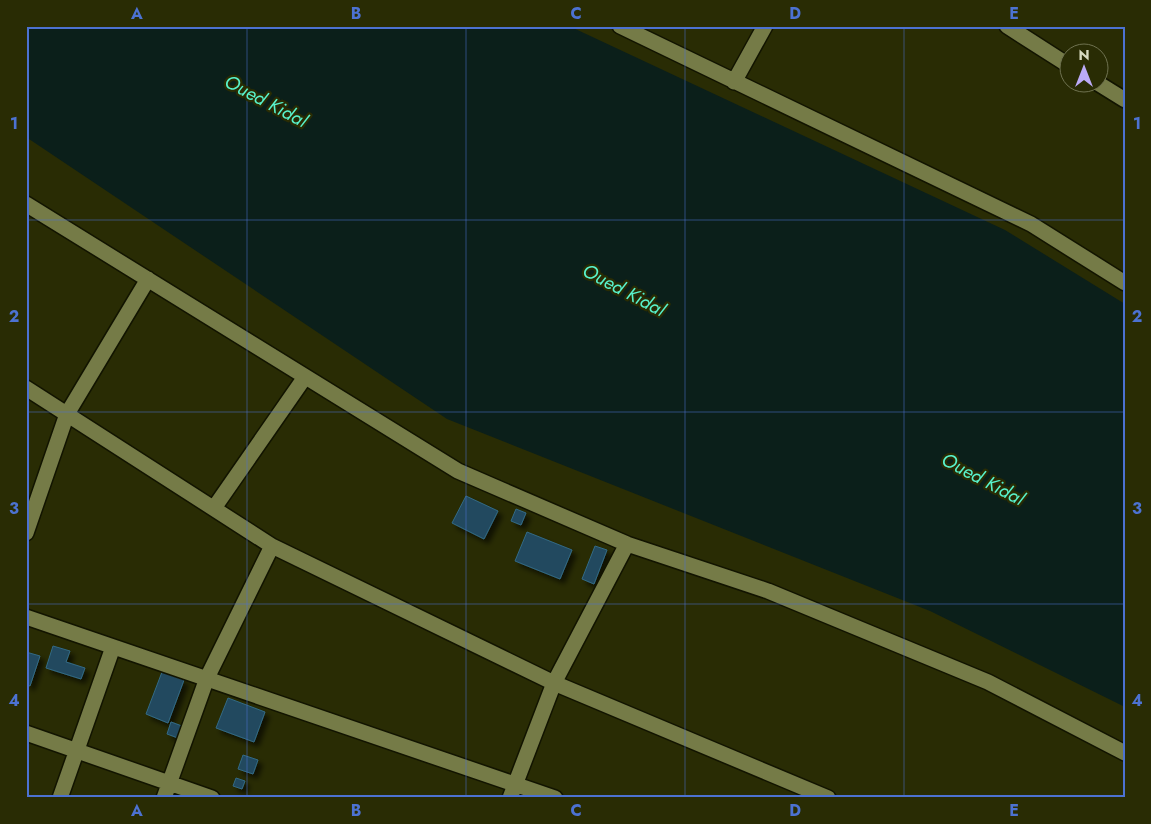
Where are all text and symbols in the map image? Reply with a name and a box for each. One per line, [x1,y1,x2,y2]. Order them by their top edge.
text: A [130,2,143,25]
text: B [351,2,361,25]
text: C [570,2,582,25]
text: D [789,2,801,25]
text: E [1009,2,1019,25]
north arrow [1058,42,1108,92]
text: N [1078,45,1090,65]
water label: Oued Kidal [220,68,313,135]
text: 1 [10,112,18,135]
text: 1 [1133,112,1141,135]
water label: Oued Kidal [578,257,671,324]
text: 2 [9,305,19,328]
text: 2 [1132,305,1142,328]
water label: Oued Kidal [937,446,1030,513]
text: 3 [9,497,19,520]
text: 3 [1132,497,1142,520]
text: 4 [8,689,20,712]
text: 4 [1131,689,1143,712]
text: A [130,799,143,822]
text: B [351,799,361,822]
text: C [570,799,582,822]
text: D [789,799,801,822]
text: E [1009,799,1019,822]

